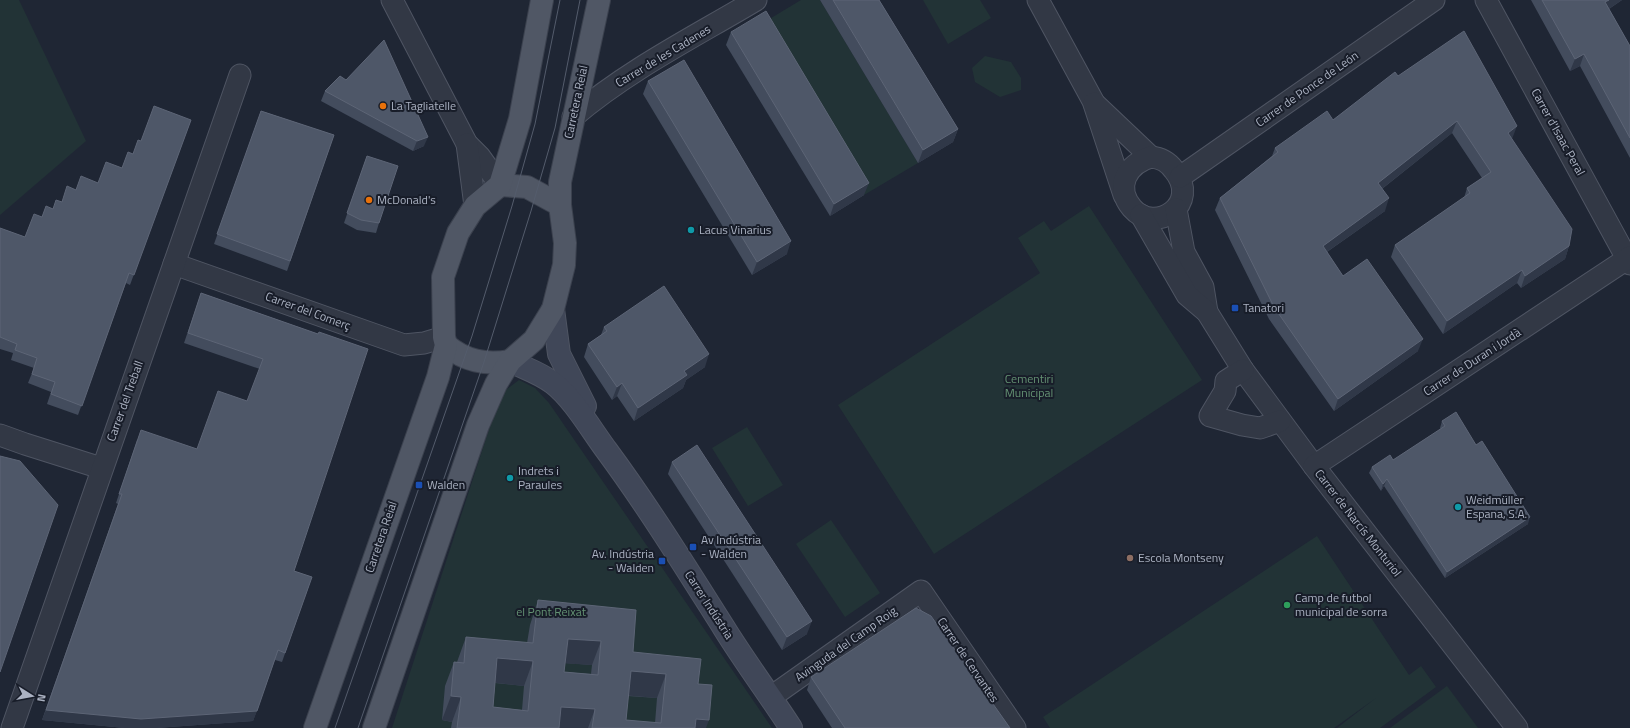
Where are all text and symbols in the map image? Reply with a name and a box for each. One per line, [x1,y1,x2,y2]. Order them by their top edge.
street label: Carrer de les Cadenes [611,19,715,92]
street label: Carrer de Ponce de León [1251,46,1362,131]
street label: Carretera Reial [558,63,593,140]
street label: Carrer d'Isaac Peral [1527,85,1590,179]
place label: La Tagliatelle [391,96,456,115]
marker: La Tagliatelle [378,101,388,111]
place label: McDonald's [377,190,436,209]
marker: McDonald's [364,195,374,205]
place label: Lacus Vinarius [699,220,772,239]
marker: Lacus Vinarius [686,225,696,235]
street label: Carrer del Comerç [263,286,353,335]
place label: Tanatori [1243,298,1284,317]
marker: Tanatori [1230,303,1240,313]
street label: Carrer de Duran i Jordà [1419,323,1524,400]
street label: Carrer del Treball [101,358,148,444]
park label: Cementiri Municipal [1005,369,1053,402]
place label: Indrets i Paraules [518,461,562,494]
street label: Carrer de Narcís Monturiol [1310,465,1407,581]
marker: Indrets i Paraules [505,473,515,483]
place label: Walden [427,475,465,494]
marker: Walden [414,480,424,490]
place label: Weidmüller Espana, S.A. [1466,490,1527,523]
street label: Carretera Reial [359,498,402,575]
marker: Weidmüller Espana, S.A. [1453,502,1463,512]
place label: Av Indústria - Walden [701,530,761,563]
marker: Av Indústria - Walden [688,542,698,552]
place label: Av. Indústria - Walden [592,544,654,577]
place label: Escola Montseny [1138,548,1224,567]
marker: Escola Montseny [1125,553,1135,563]
marker: Av. Indústria - Walden [657,556,667,566]
street label: Carrer Indústria [680,567,739,643]
place label: Camp de futbol municipal de sorra [1295,588,1387,621]
marker: Camp de futbol municipal de sorra [1282,600,1292,610]
street label: Avinguda del Camp Roig [791,601,901,686]
park label: el Pont Reixat [516,602,587,621]
street label: Carrer de Cervantes [933,613,1004,706]
north arrow [12,676,52,716]
text: N [33,693,50,703]

